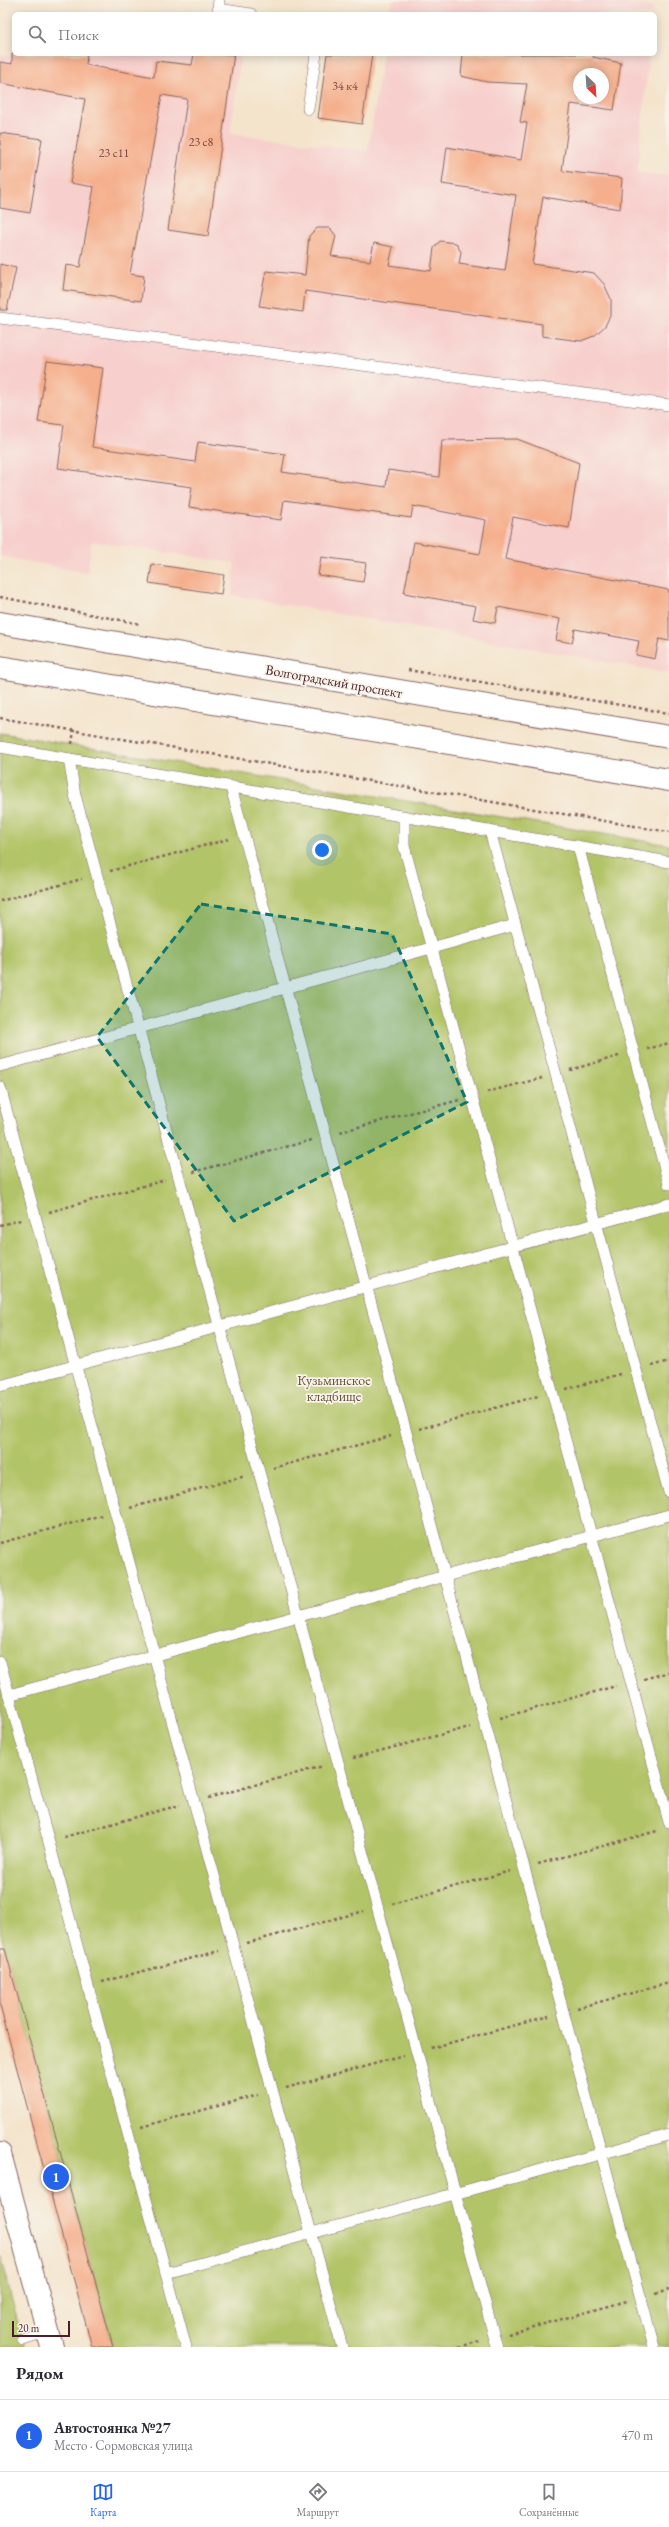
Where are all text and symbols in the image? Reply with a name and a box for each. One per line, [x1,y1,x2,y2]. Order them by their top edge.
search box [12,12,657,56]
icon: search [26,23,48,45]
text: Поиск [58,25,99,44]
north arrow [573,68,609,104]
house number: 34 к4 [332,78,358,94]
house number: 23 с8 [189,134,214,150]
house number: 23 с11 [99,145,129,161]
street label: Волгоградский проспект [264,660,404,702]
your location [312,840,332,860]
park label: Кузьминское кладбище [297,1371,371,1405]
pin: 1 [43,2162,69,2192]
scale bar [12,2319,70,2338]
text: 20 m [18,2321,39,2335]
text: Рядом [16,2362,64,2384]
text: Автостоянка №27 [54,2418,171,2437]
text: 1 [26,2427,32,2444]
text: 470 m [622,2427,653,2444]
text: Место · Сормовская улица [54,2437,193,2454]
tab: Карта [90,2481,116,2519]
tab: Маршрут [297,2481,339,2519]
tab: Сохранённые [519,2481,579,2519]

